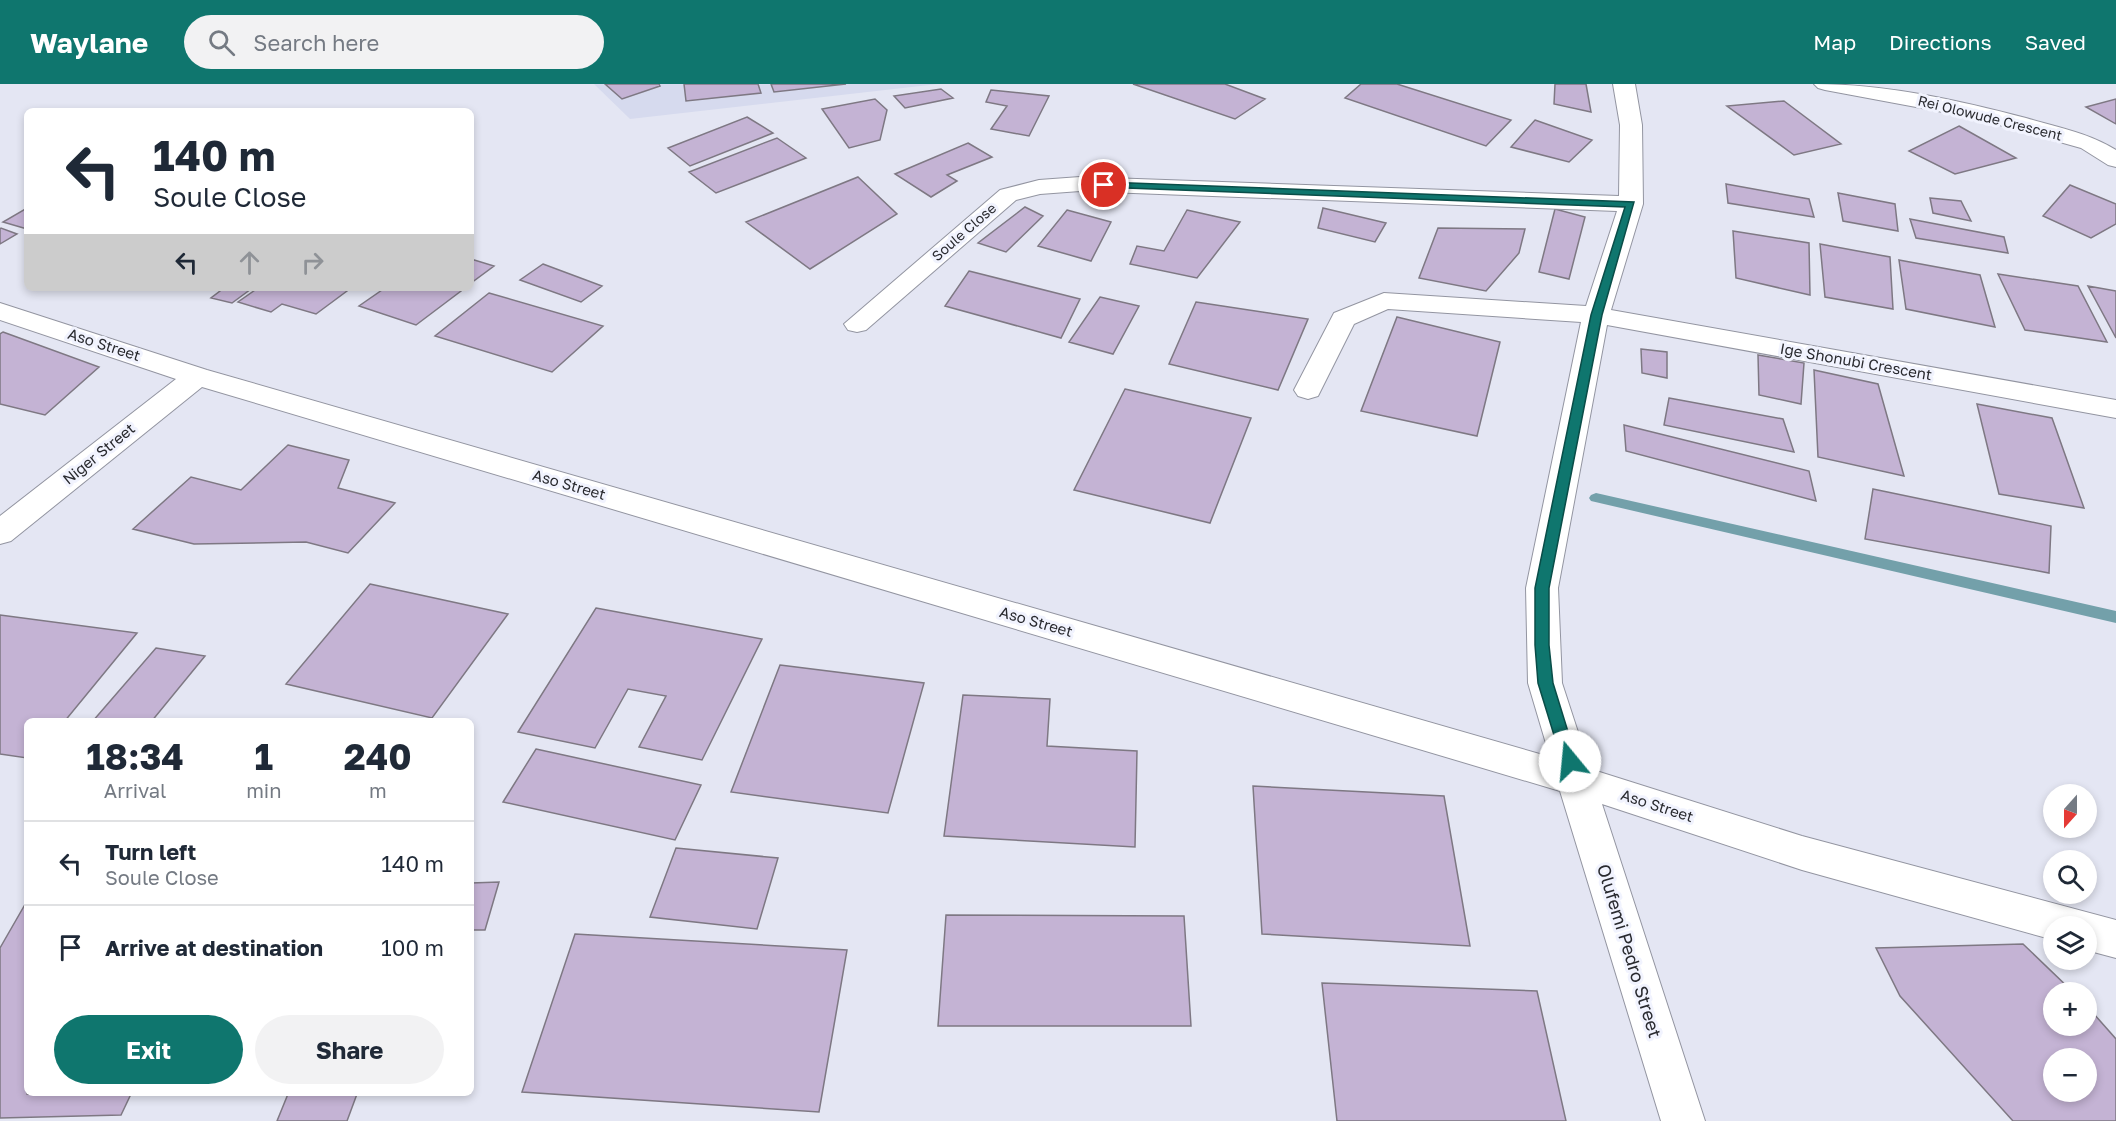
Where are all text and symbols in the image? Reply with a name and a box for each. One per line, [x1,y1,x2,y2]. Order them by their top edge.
search box [184,15,604,69]
text: Waylane [30,26,148,59]
icon: search [205,26,238,59]
text: Search here [253,29,379,56]
text: Map [1813,29,1856,55]
text: Directions [1889,29,1992,55]
text: Saved [2025,29,2086,55]
street label: Rei Olowude Crescent [1916,91,2064,144]
text: 140 m [153,130,275,180]
icon: left [54,132,132,210]
pin [1078,159,1129,210]
icon: arrive [1087,168,1120,201]
text: Soule Close [153,181,307,213]
street label: Soule Close [928,199,999,264]
icon: left [170,246,203,279]
icon: ahead [233,246,266,279]
icon: right [296,246,329,279]
street label: Aso Street [66,324,143,364]
street label: Ige Shonubi Crescent [1779,339,1934,383]
street label: Niger Street [59,419,138,488]
street label: Aso Street [531,465,608,503]
street label: Aso Street [998,602,1075,640]
position arrow [1538,729,1602,793]
text: 18:34 [86,735,184,778]
text: 1 [255,735,273,778]
text: 240 [344,735,412,778]
text: Arrival [104,778,166,802]
text: min [246,778,282,802]
text: m [369,778,387,802]
north arrow [2043,784,2097,838]
map controls [2043,784,2097,1102]
street label: Aso Street [1619,785,1696,825]
text: Turn left [105,838,196,865]
icon: left [54,847,87,880]
text: 140 m [381,850,444,877]
button: search [2043,850,2097,904]
street label: Olufemi Pedro Street [1593,861,1667,1040]
text: Soule Close [105,865,219,889]
button: layers [2043,916,2097,970]
icon: arrive [54,931,87,964]
text: Arrive at destination [105,934,323,961]
text: 100 m [381,934,444,961]
button: + [2043,982,2097,1036]
button: Exit [54,1015,243,1084]
button: Share [255,1015,444,1084]
button: − [2043,1048,2097,1102]

